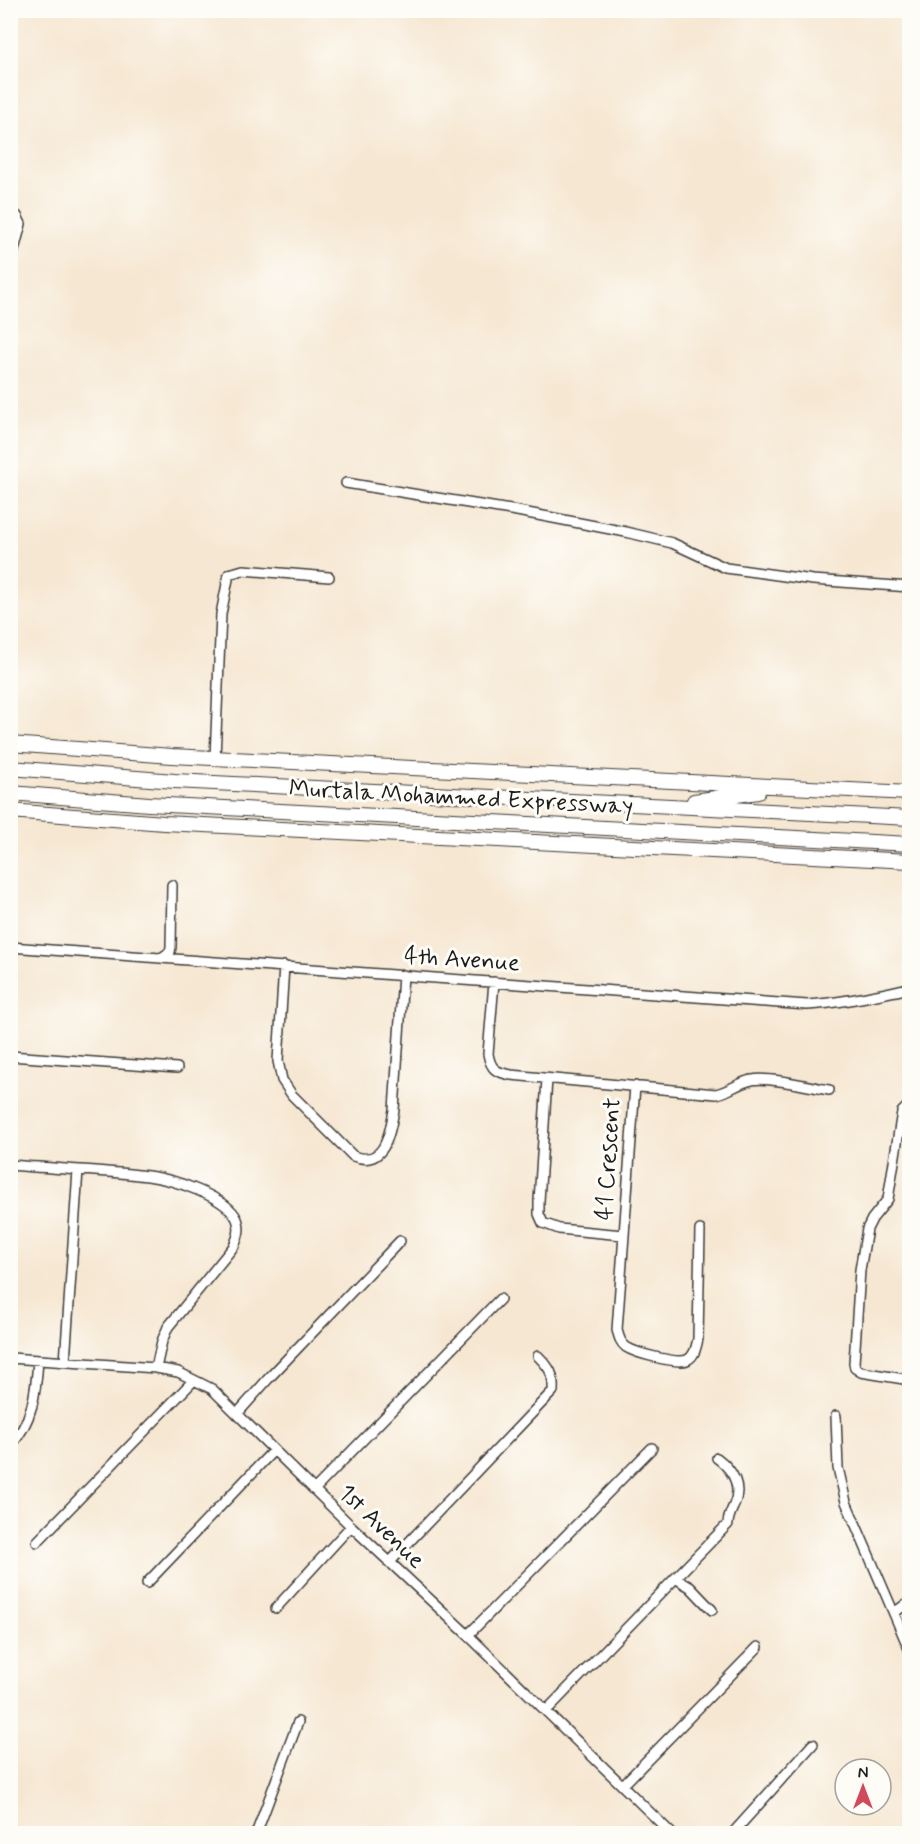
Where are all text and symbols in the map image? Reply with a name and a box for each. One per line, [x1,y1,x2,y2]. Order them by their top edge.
street label: Murtala Mohammed Expressway [288,774,634,822]
street label: 4th Avenue [403,940,521,980]
street label: 41 Crescent [589,1097,629,1221]
street label: 1st Avenue [331,1478,431,1576]
north arrow [833,1757,893,1817]
text: N [858,1763,868,1784]

